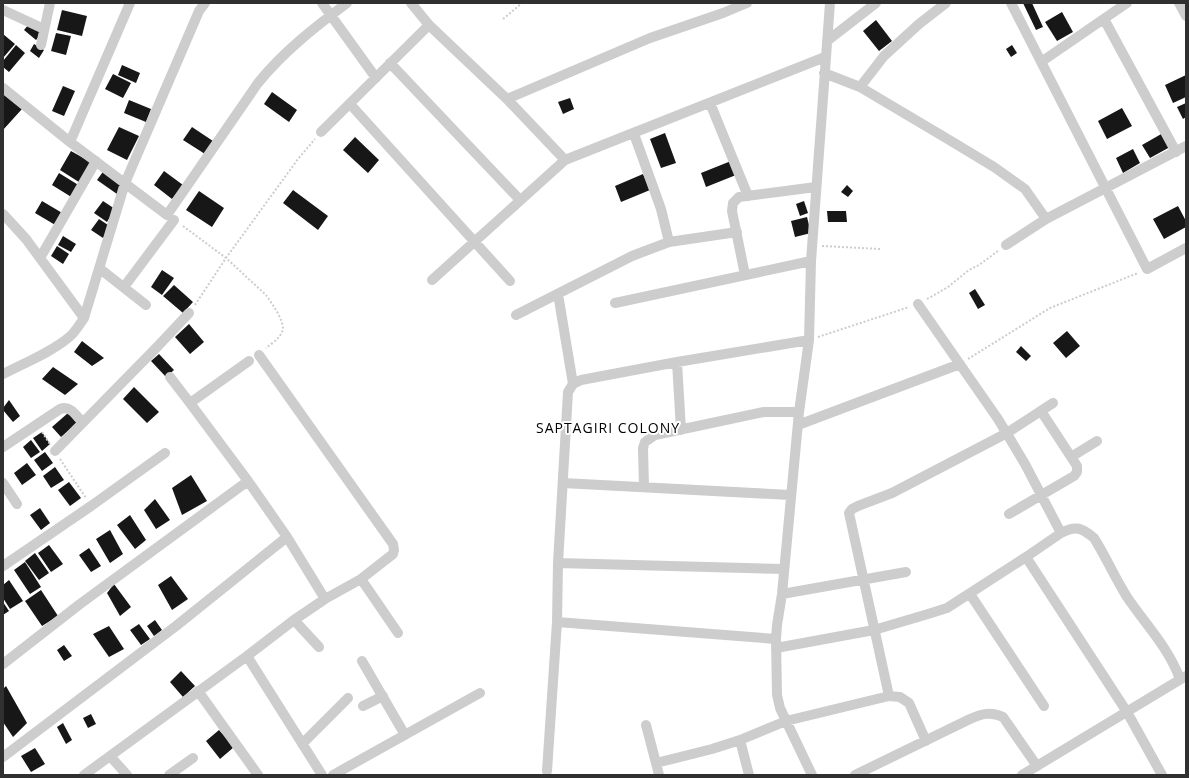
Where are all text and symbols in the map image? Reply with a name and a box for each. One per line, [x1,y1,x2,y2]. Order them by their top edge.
district label: SAPTAGIRI COLONY [536,418,680,437]

